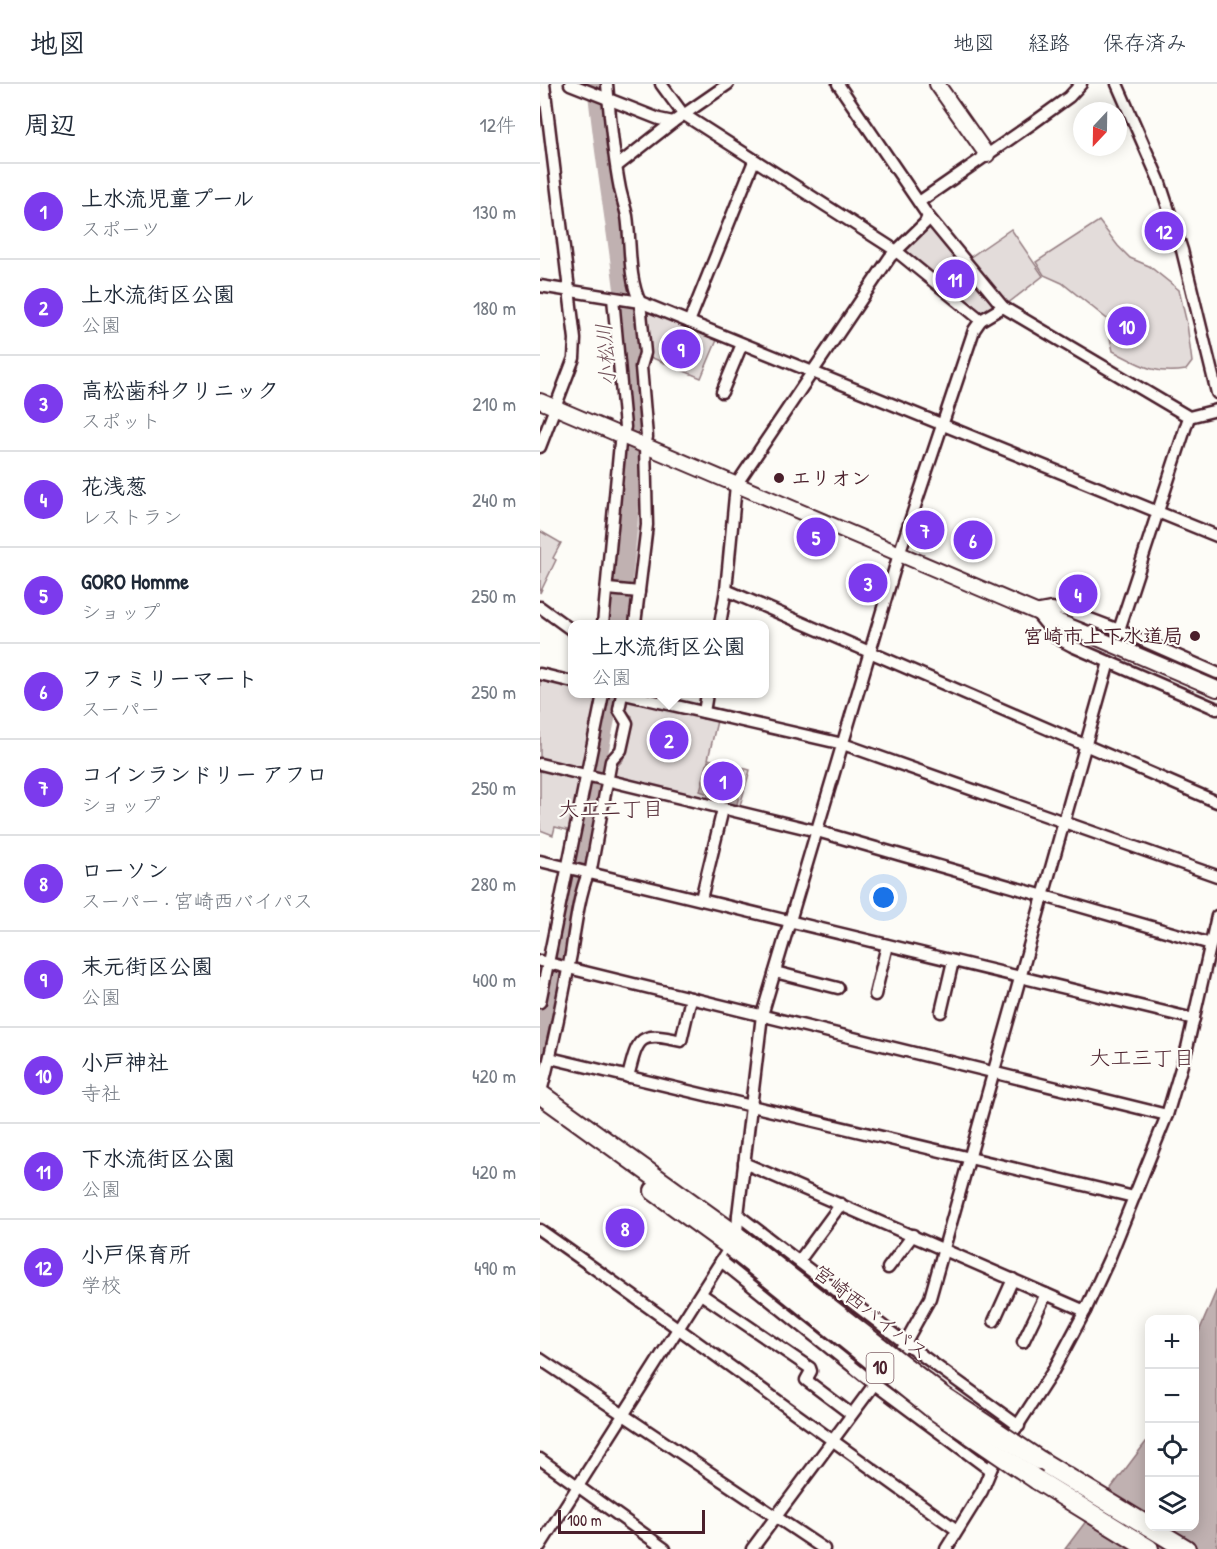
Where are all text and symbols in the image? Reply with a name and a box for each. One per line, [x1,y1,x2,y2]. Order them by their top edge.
text: 地図 [30,24,86,62]
text: 地図 [953,28,995,57]
text: 経路 [1028,28,1070,57]
text: 保存済み [1103,28,1187,57]
north arrow [1073,102,1127,156]
text: 周辺 [24,107,76,142]
text: 12件 [479,111,516,138]
text: 上水流児童プール [81,183,255,213]
text: 1 [40,198,47,225]
text: 130 m [473,198,516,225]
pin: 12 [1144,208,1184,254]
text: スポーツ [81,215,161,242]
pin: 11 [936,256,974,302]
text: 上水流街区公園 [81,279,235,309]
text: 2 [39,294,48,321]
text: 180 m [473,294,516,321]
pin: 10 [1108,304,1146,348]
text: 公園 [81,311,121,338]
water label: 小松川 [589,323,622,387]
pin: 9 [662,326,700,372]
text: 高松歯科クリニック [81,375,279,405]
text: 3 [39,390,48,417]
text: 210 m [472,390,516,417]
text: スポット [81,407,161,434]
place label: エリオン [791,464,871,491]
text: 花浅葱 [81,471,147,501]
marker: エリオン [772,471,786,485]
text: 4 [40,486,47,513]
text: 240 m [472,486,516,513]
text: レストラン [81,503,183,530]
pin: 7 [906,508,944,552]
pin: 5 [796,514,836,560]
pin: 6 [954,518,992,562]
pin: 3 [848,560,888,606]
text: GORO Homme [81,566,189,596]
pin: 4 [1058,572,1098,616]
text: 5 [39,582,48,609]
text: 250 m [471,582,516,609]
text: ショップ [81,598,160,625]
popup [568,620,769,698]
place label: 宮崎市上下水道局 [1023,622,1183,649]
marker: 宮崎市上下水道局 [1188,629,1202,643]
text: 上水流街区公園 [591,631,746,661]
text: ファミリーマート [81,663,258,693]
text: 公園 [591,663,631,690]
text: 6 [40,678,47,705]
text: 250 m [471,678,516,705]
text: スーパー [81,695,160,722]
pin: 2 [650,718,688,762]
pin: 1 [704,758,742,804]
text: コインランドリー アフロ [81,759,328,789]
text: 7 [39,774,48,801]
text: 250 m [471,774,516,801]
text: ショップ [81,791,160,818]
district label: 大工二丁目 [559,794,664,823]
text: ローソン [81,855,169,885]
text: 8 [39,870,48,897]
text: 280 m [471,870,516,897]
your location [869,883,898,912]
text: スーパー · 宮崎西バイパス [81,887,313,914]
text: 末元街区公園 [81,951,213,981]
text: 9 [40,966,47,993]
text: 400 m [472,966,516,993]
text: 公園 [81,983,121,1010]
district label: 大工三丁目 [1090,1043,1195,1072]
text: 小戸神社 [81,1047,169,1077]
text: 10 [35,1062,52,1089]
text: 420 m [472,1062,516,1089]
text: 寺社 [81,1079,121,1106]
text: 下水流街区公園 [81,1143,235,1173]
text: 11 [36,1158,51,1185]
text: 420 m [472,1158,516,1185]
text: 公園 [81,1175,121,1202]
pin: 8 [606,1206,644,1250]
text: 小戸保育所 [81,1239,191,1269]
text: 12 [35,1254,52,1281]
text: 490 m [474,1254,516,1281]
street label: 宮崎西バイパス [808,1258,935,1365]
text: 学校 [81,1271,121,1298]
map controls [1145,1315,1199,1531]
button: + [1145,1315,1199,1369]
road number: 10 [866,1353,894,1383]
button: − [1145,1369,1199,1423]
button: locate [1145,1423,1199,1477]
button: layers [1145,1477,1199,1531]
scale bar [558,1507,705,1534]
text: 100 m [567,1509,602,1531]

